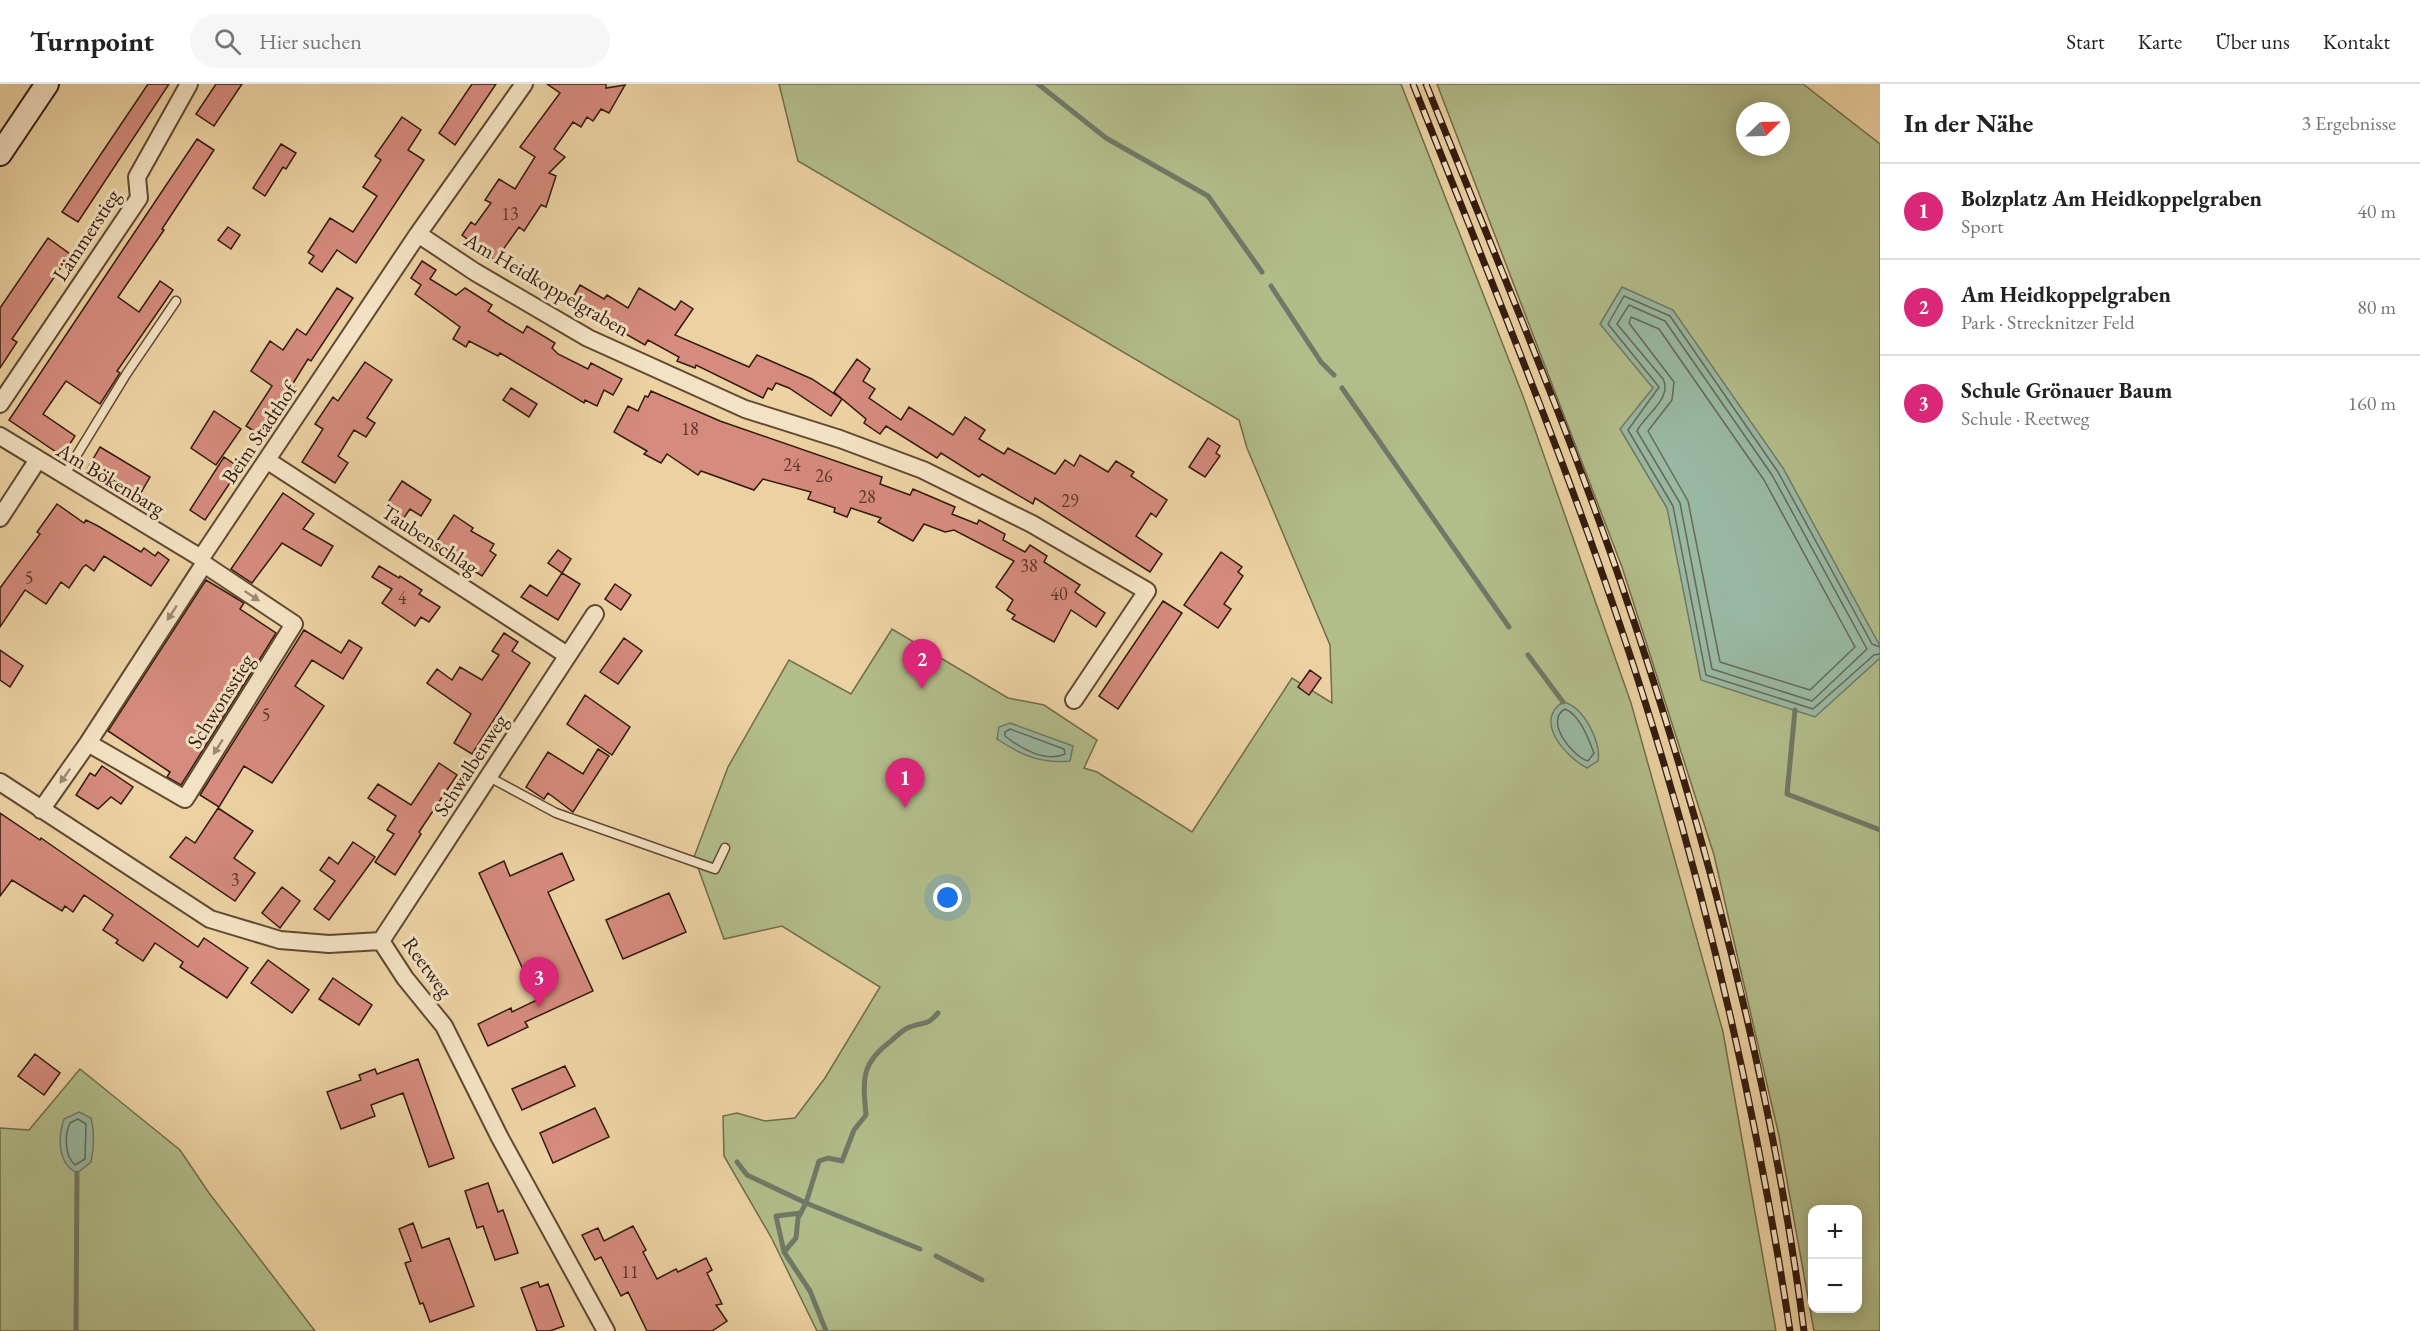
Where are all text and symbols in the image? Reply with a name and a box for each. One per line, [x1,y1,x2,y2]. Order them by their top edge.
search box [190,14,610,68]
text: Turnpoint [30,23,154,59]
icon: search [211,25,244,58]
text: Hier suchen [259,27,362,56]
text: Start [2066,28,2105,55]
text: Karte [2138,28,2182,55]
text: Über uns [2215,28,2290,55]
text: Kontakt [2323,28,2390,55]
north arrow [1736,102,1790,156]
text: In der Nähe [1904,106,2033,140]
text: 3 Ergebnisse [2301,110,2396,136]
street label: Lämmerstieg [46,183,126,286]
text: Bolzplatz Am Heidkoppelgraben [1961,184,2262,213]
text: 1 [1918,198,1929,224]
text: 40 m [2357,198,2396,224]
house number: 13 [501,202,519,225]
text: Sport [1961,213,2004,239]
street label: Am Heidkoppelgraben [459,225,634,342]
text: Am Heidkoppelgraben [1961,280,2171,309]
text: 2 [1918,294,1929,320]
text: 80 m [2357,294,2396,320]
text: Park · Strecknitzer Feld [1961,309,2135,335]
street label: Beim Stadthof [215,375,304,489]
text: Schule Grönauer Baum [1961,376,2172,405]
text: 3 [1918,390,1929,416]
text: 160 m [2348,390,2396,416]
text: Schule · Reetweg [1961,405,2090,431]
house number: 18 [681,417,699,440]
street label: Am Bökenbarg [51,436,171,522]
house number: 24 [783,453,801,476]
house number: 26 [815,464,833,487]
house number: 28 [858,485,876,508]
house number: 29 [1061,489,1079,512]
street label: Taubenschlag [376,498,484,581]
house number: 38 [1020,554,1038,577]
house number: 5 [25,566,33,589]
house number: 40 [1050,582,1068,605]
house number: 4 [398,586,407,609]
one-way arrow [244,590,260,602]
one-way arrow [167,605,178,621]
pin: 2 [902,640,942,689]
street label: Schwonsstieg [180,648,260,753]
house number: 5 [262,703,270,726]
street label: Schwalbenweg [427,708,514,821]
one-way arrow [213,739,224,755]
pin: 1 [886,758,924,808]
one-way arrow [59,767,71,783]
house number: 3 [231,868,239,891]
your location [933,883,962,912]
street label: Reetweg [397,931,460,1004]
pin: 3 [520,958,558,1007]
map controls [1808,1205,1862,1313]
button: + [1808,1205,1862,1259]
button: − [1808,1259,1862,1313]
house number: 11 [621,1260,639,1283]

